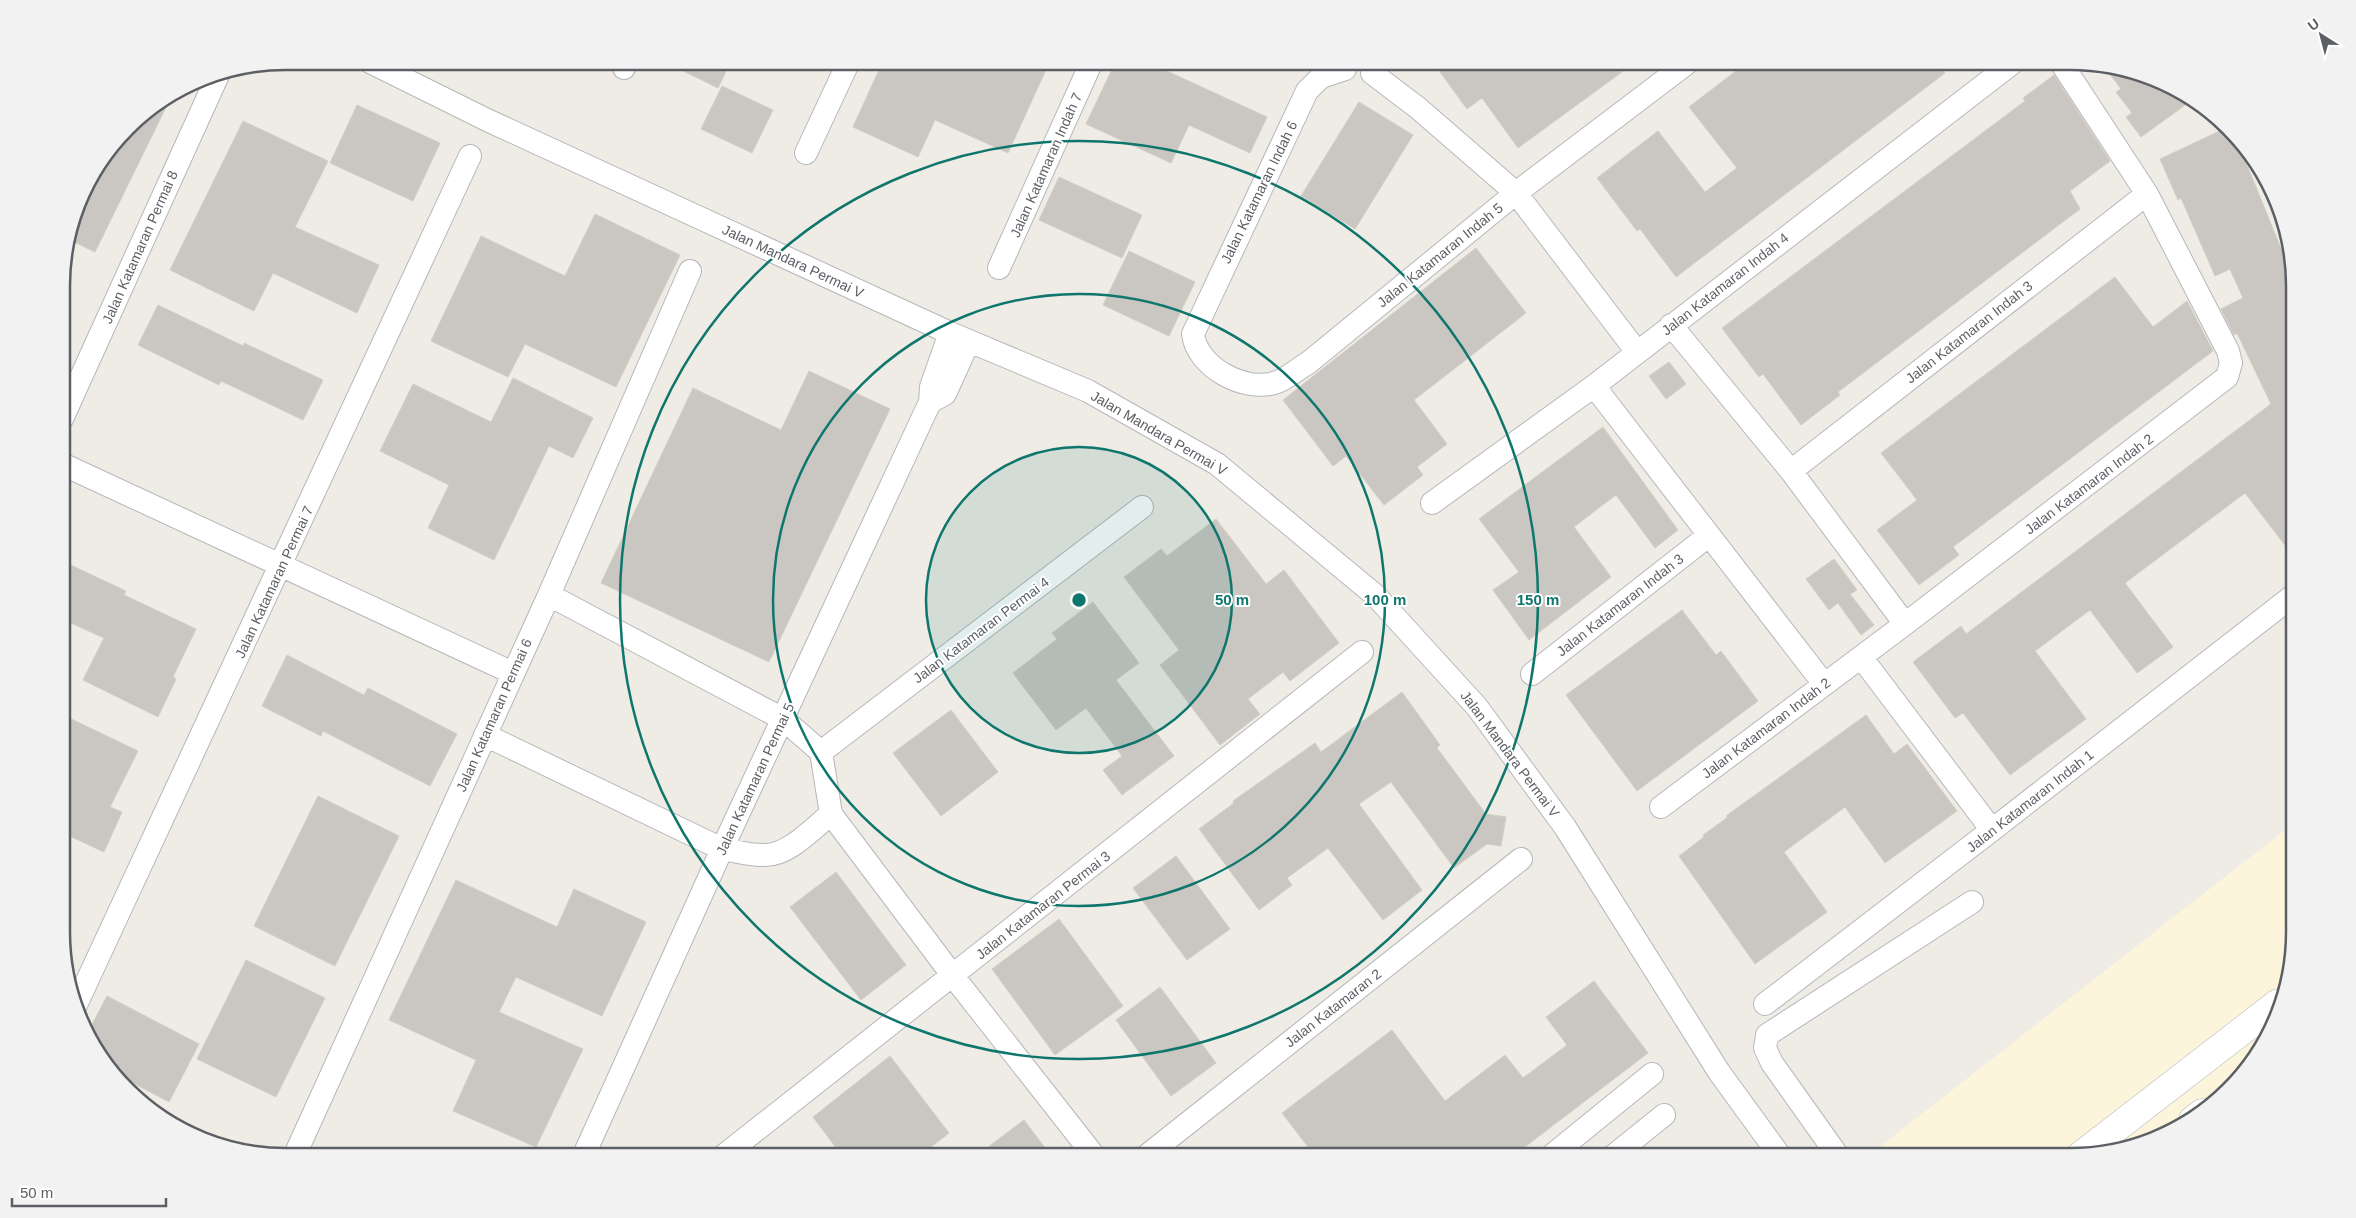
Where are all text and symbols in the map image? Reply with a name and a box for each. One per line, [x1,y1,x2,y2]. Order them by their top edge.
north arrow [2296,10,2346,60]
text: U [2305,15,2322,34]
street label: Jalan Katamaran Indah 7 [1007,90,1085,240]
street label: Jalan Katamaran Indah 6 [1218,118,1301,266]
street label: Jalan Katamaran Permai 8 [99,168,181,326]
street label: Jalan Katamaran Indah 5 [1374,199,1506,310]
street label: Jalan Mandara Permai V [720,221,867,301]
street label: Jalan Katamaran Indah 4 [1658,229,1792,338]
street label: Jalan Katamaran Indah 3 [1902,277,2036,386]
street label: Jalan Mandara Permai V [1088,388,1230,479]
street label: Jalan Katamaran Indah 2 [2022,430,2156,537]
street label: Jalan Katamaran Permai 7 [232,503,316,660]
street label: Jalan Katamaran Indah 3 [1553,550,1687,659]
street label: Jalan Katamaran Permai 4 [910,574,1052,686]
centre of rings [1070,591,1088,609]
text: 50 m [1215,591,1249,608]
text: 100 m [1364,591,1406,608]
text: 150 m [1517,591,1559,608]
street label: Jalan Katamaran Permai 6 [453,636,535,794]
street label: Jalan Katamaran Indah 2 [1699,674,1833,781]
street label: Jalan Mandara Permai V [1457,688,1563,821]
street label: Jalan Katamaran Permai 5 [713,700,797,857]
street label: Jalan Katamaran Indah 1 [1963,746,2097,855]
street label: Jalan Katamaran Permai 3 [973,848,1113,962]
street label: Jalan Katamaran 2 [1282,965,1384,1050]
scale bar [12,1176,166,1208]
text: 50 m [20,1184,53,1201]

